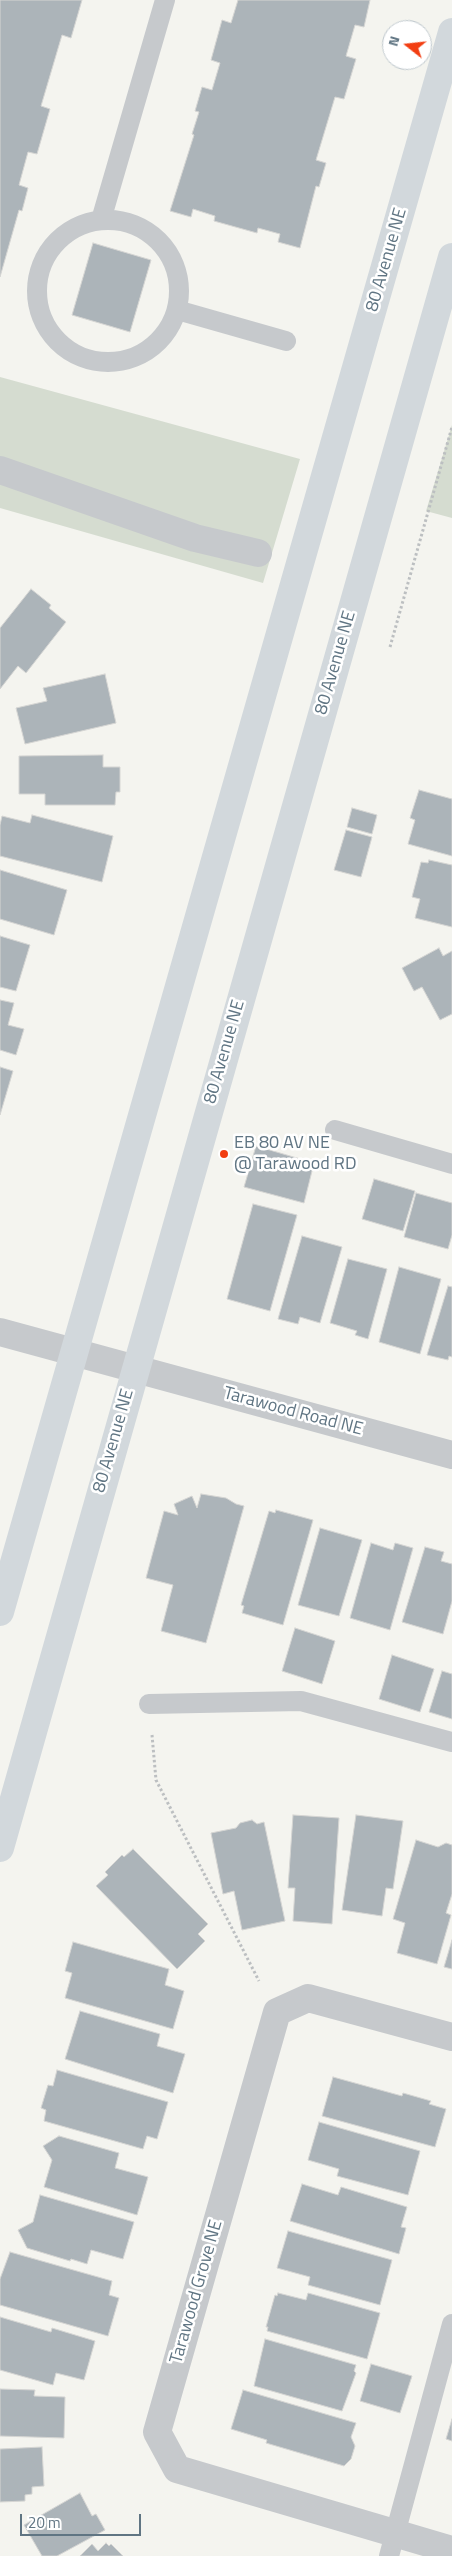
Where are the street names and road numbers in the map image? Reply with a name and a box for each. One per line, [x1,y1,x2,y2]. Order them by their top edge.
street label: 80 Avenue NE [362,206,412,314]
street label: 80 Avenue NE [311,609,361,717]
street label: 80 Avenue NE [200,998,250,1106]
street label: Tarawood Road NE [221,1383,365,1441]
street label: 80 Avenue NE [89,1387,139,1495]
street label: Tarawood Grove NE [166,2218,228,2366]

